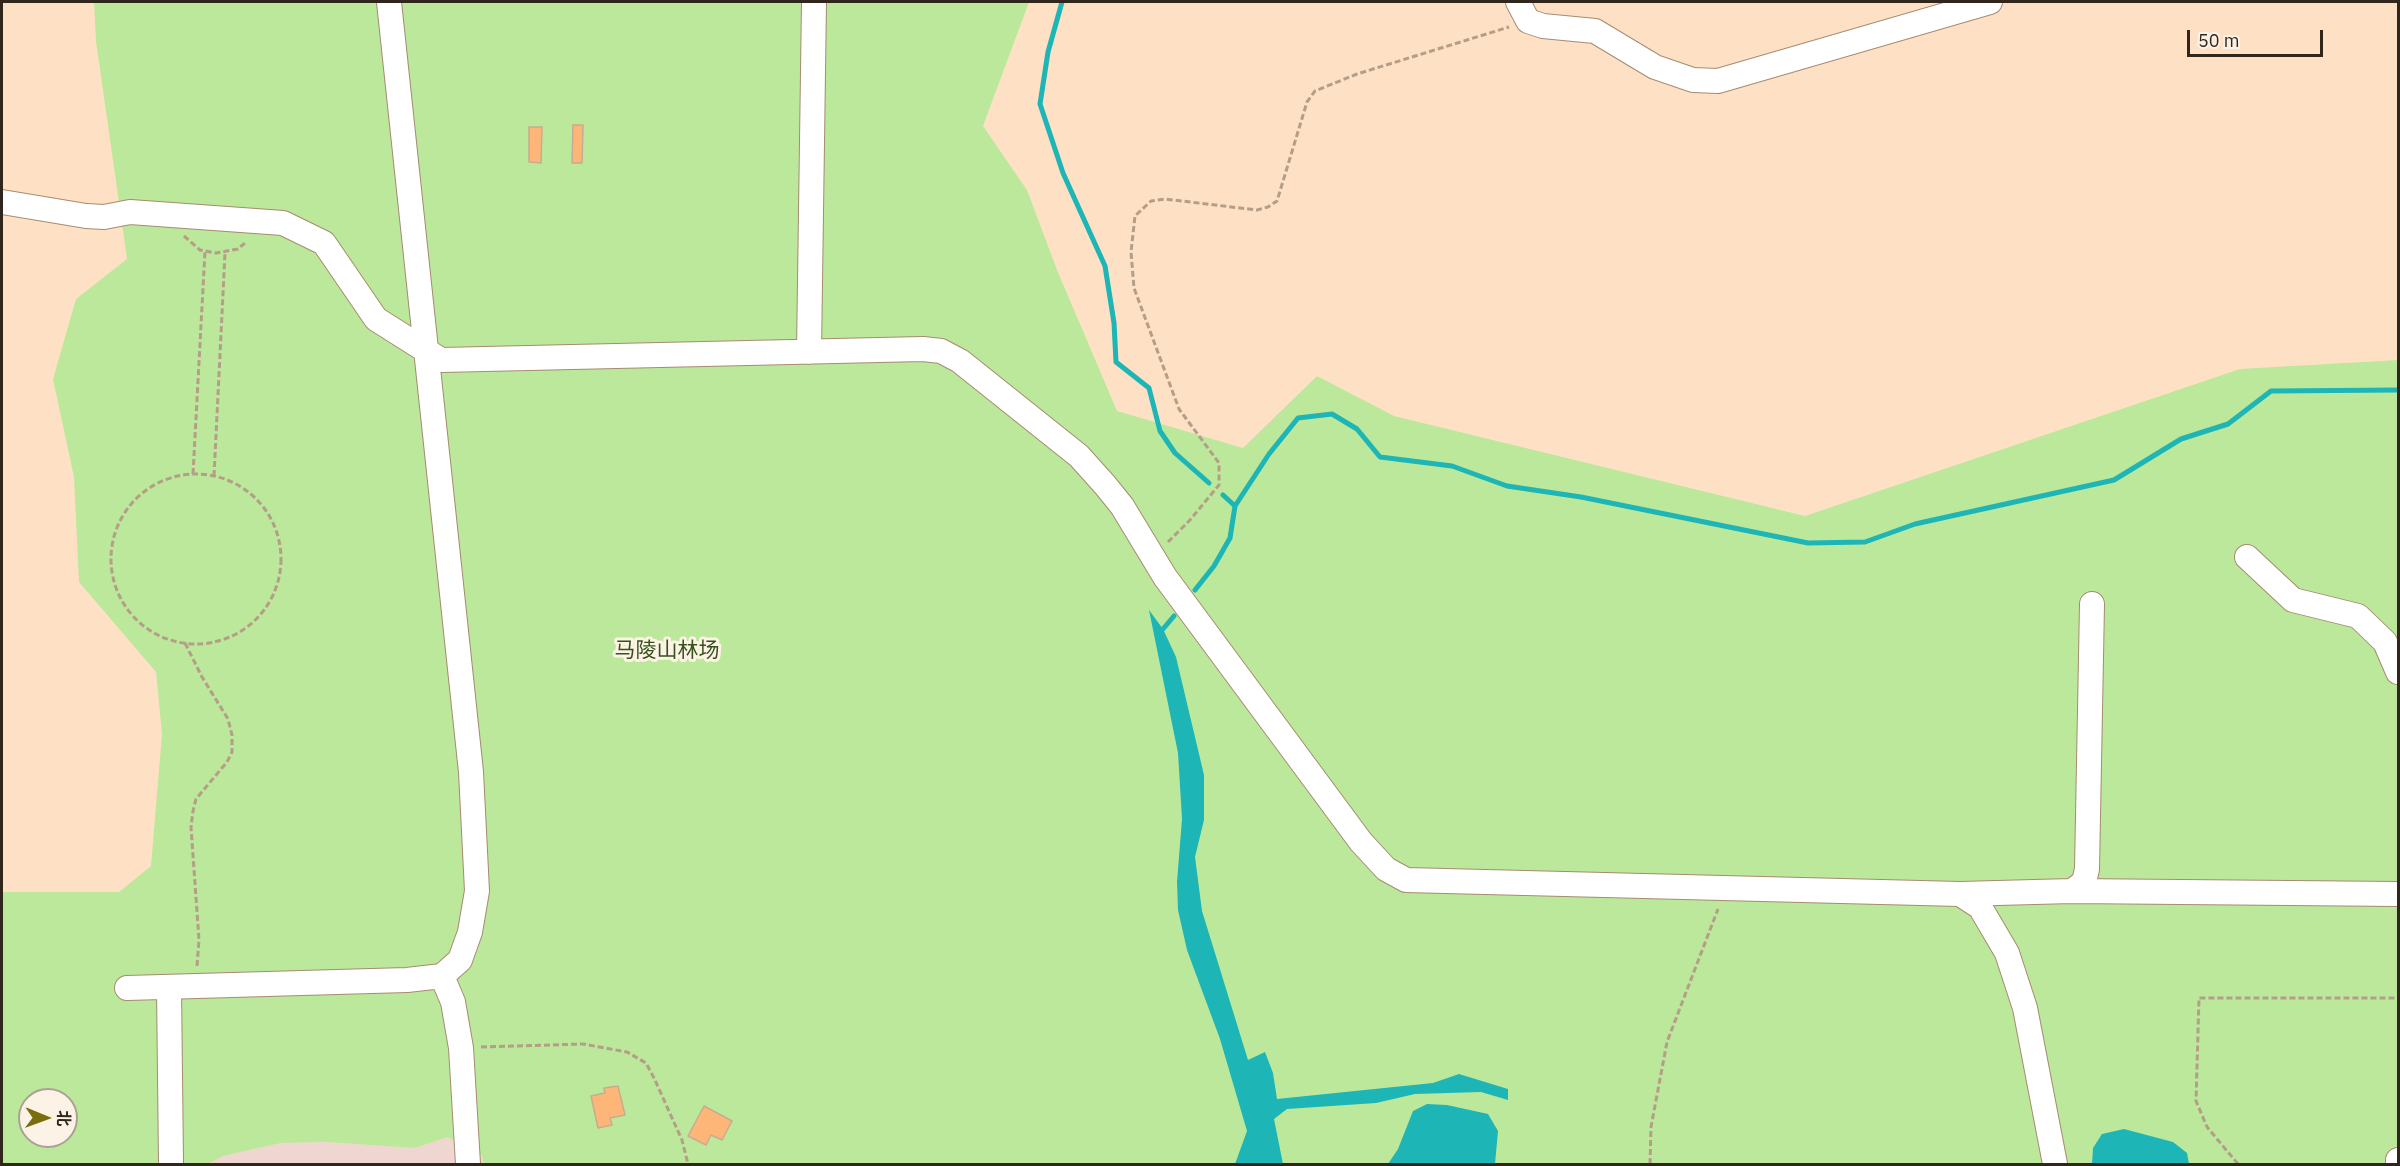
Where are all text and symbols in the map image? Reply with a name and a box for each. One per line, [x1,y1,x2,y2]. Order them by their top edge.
scale bar [2190,18,2326,56]
text: 50 m [2198,29,2240,52]
park label: 马陵山林场 [615,638,719,664]
north arrow [18,1088,78,1148]
text: 北 [54,1110,74,1126]

